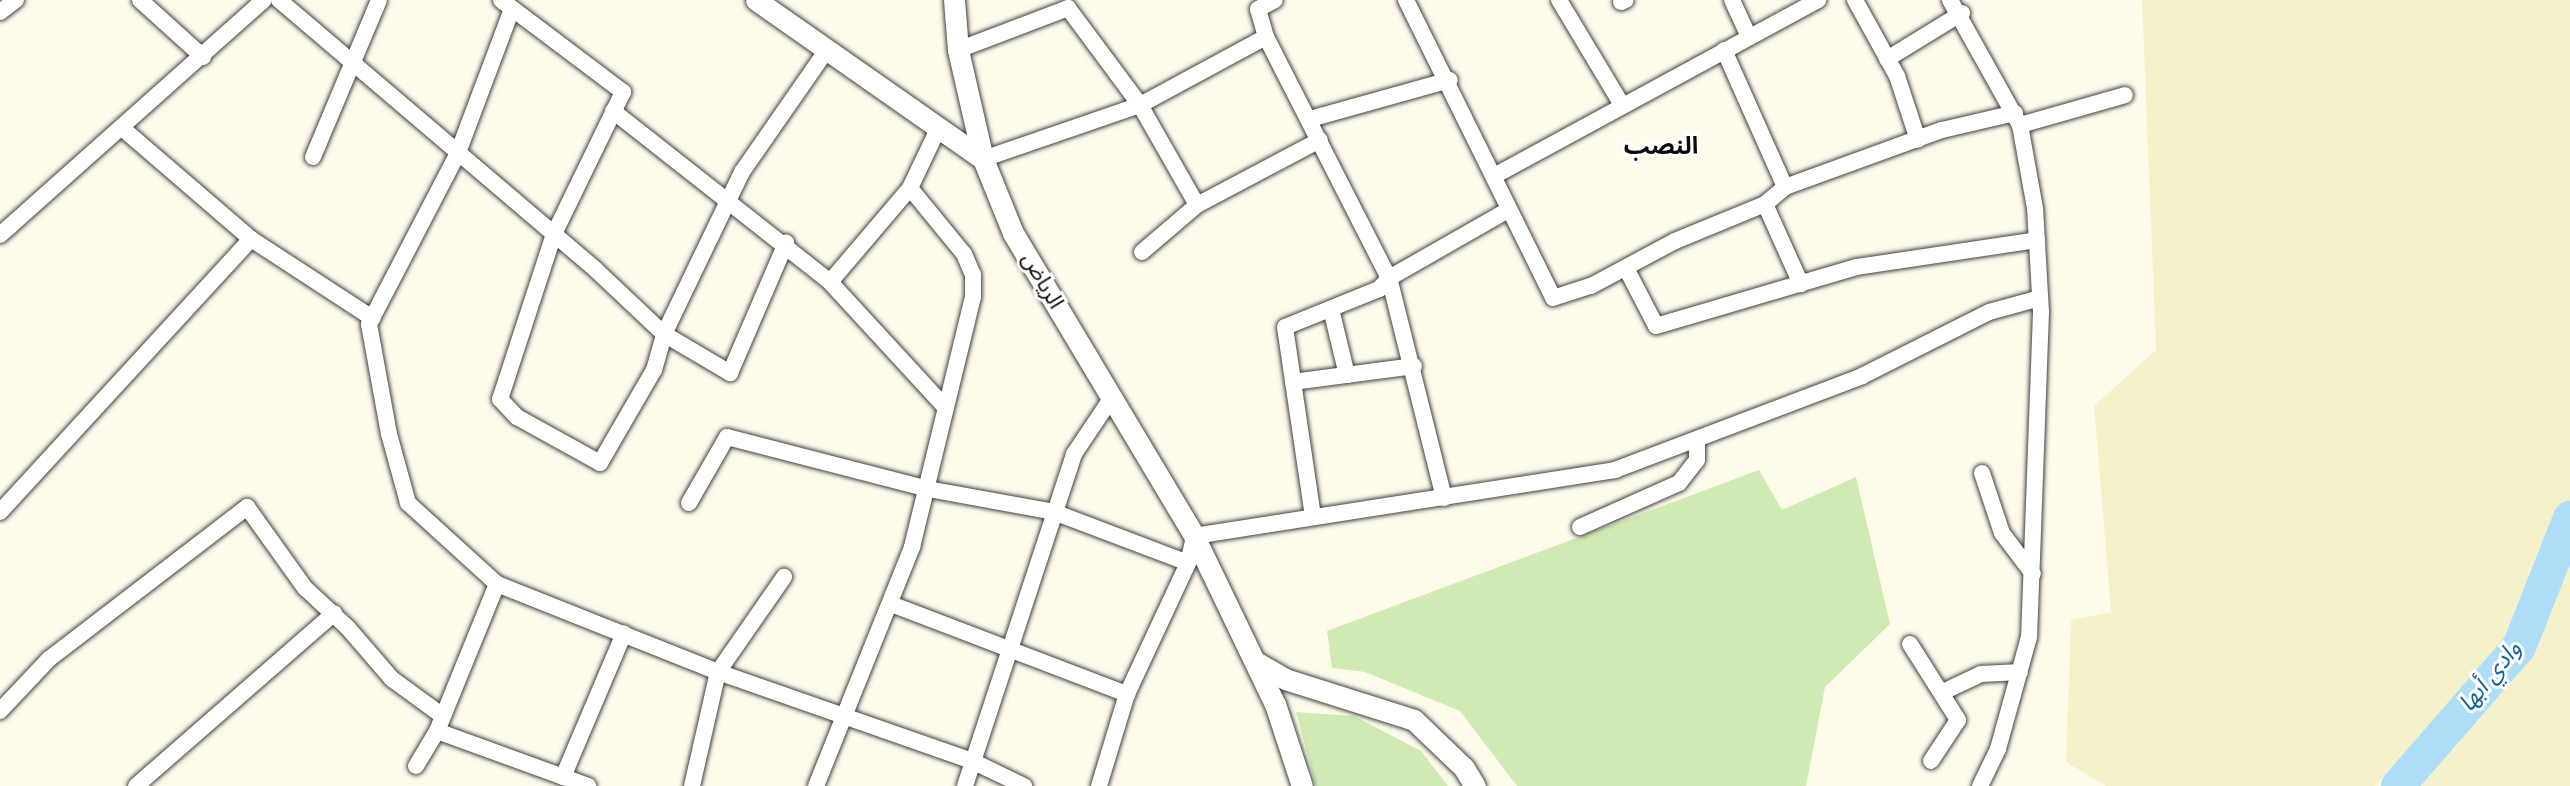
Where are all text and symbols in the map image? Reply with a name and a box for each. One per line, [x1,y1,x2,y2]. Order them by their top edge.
district label: النصب [1624,134,1698,162]
street label: الرياض [1015,248,1069,314]
water label: وادي أبها [2454,636,2528,718]

